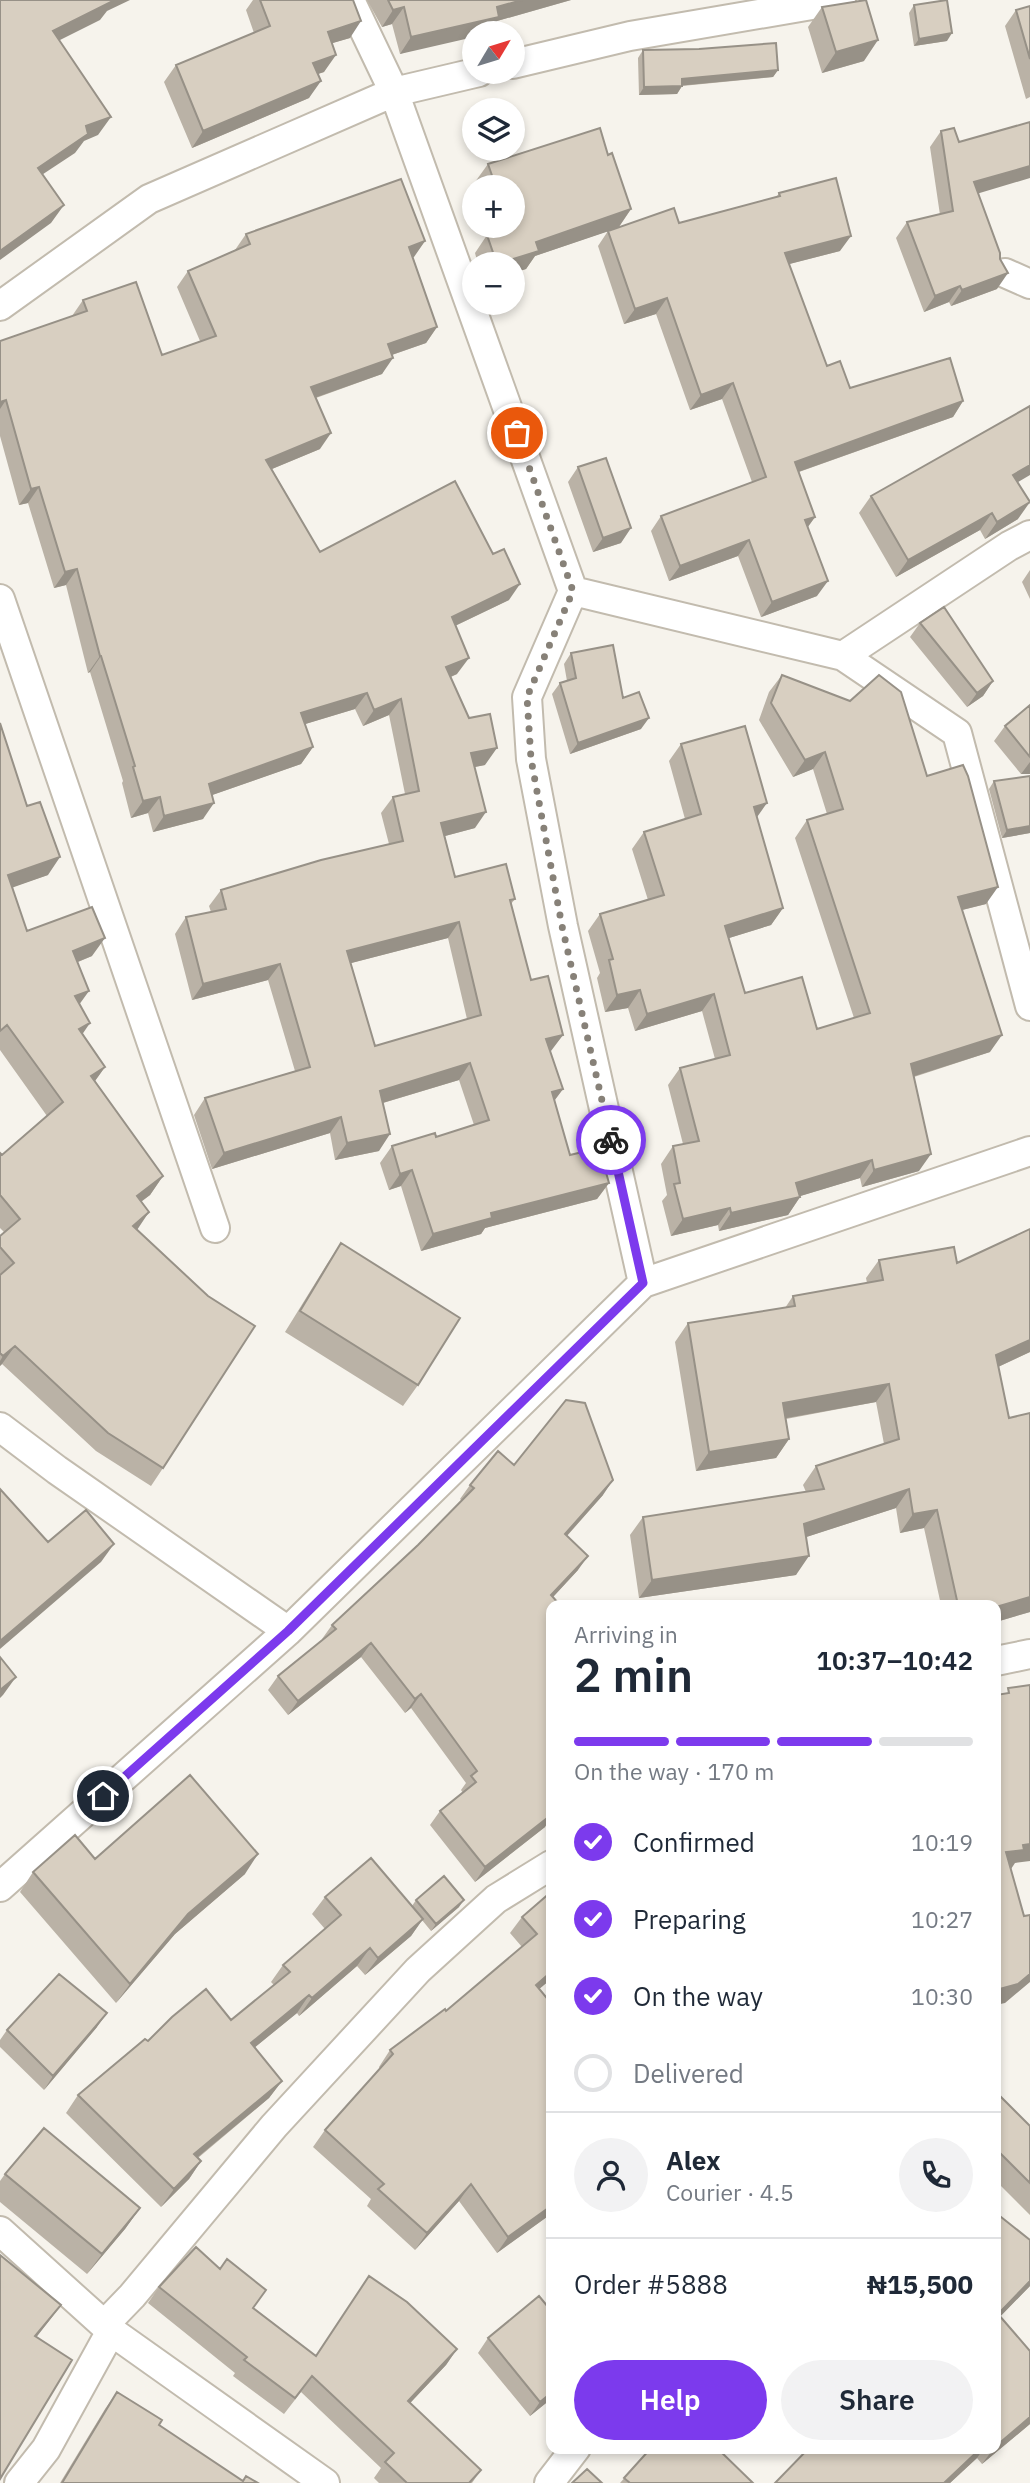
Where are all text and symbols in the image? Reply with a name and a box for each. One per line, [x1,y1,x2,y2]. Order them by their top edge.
north arrow [462,21,525,84]
map controls [462,21,525,315]
button: layers [462,98,525,161]
button: + [462,175,525,238]
button: − [462,252,525,315]
pin [487,403,547,463]
icon: bag [498,414,536,452]
courier [576,1105,646,1175]
icon: bike [592,1121,630,1159]
text: Arriving in [574,1619,678,1649]
text: 10:37–10:42 [816,1643,973,1677]
text: 2 min [574,1645,693,1705]
text: On the way · 170 m [574,1756,774,1786]
pin [73,1766,133,1826]
icon: home [84,1777,122,1815]
icon: check [574,1823,612,1861]
text: Confirmed [633,1825,755,1859]
text: 10:19 [911,1827,973,1857]
icon: check [574,1900,612,1938]
text: Preparing [633,1902,746,1936]
text: 10:27 [911,1904,973,1934]
icon: check [574,1977,612,2015]
text: On the way [633,1979,763,2013]
text: 10:30 [911,1981,973,2011]
text: Delivered [633,2056,744,2090]
button: person [574,2138,648,2212]
button: phone [899,2138,973,2212]
text: Alex [666,2143,720,2177]
text: Courier · 4.5 [666,2177,794,2207]
text: Order #5888 [574,2267,728,2301]
text: ₦15,500 [867,2267,973,2301]
button: Help [574,2360,767,2440]
button: Share [781,2360,973,2440]

